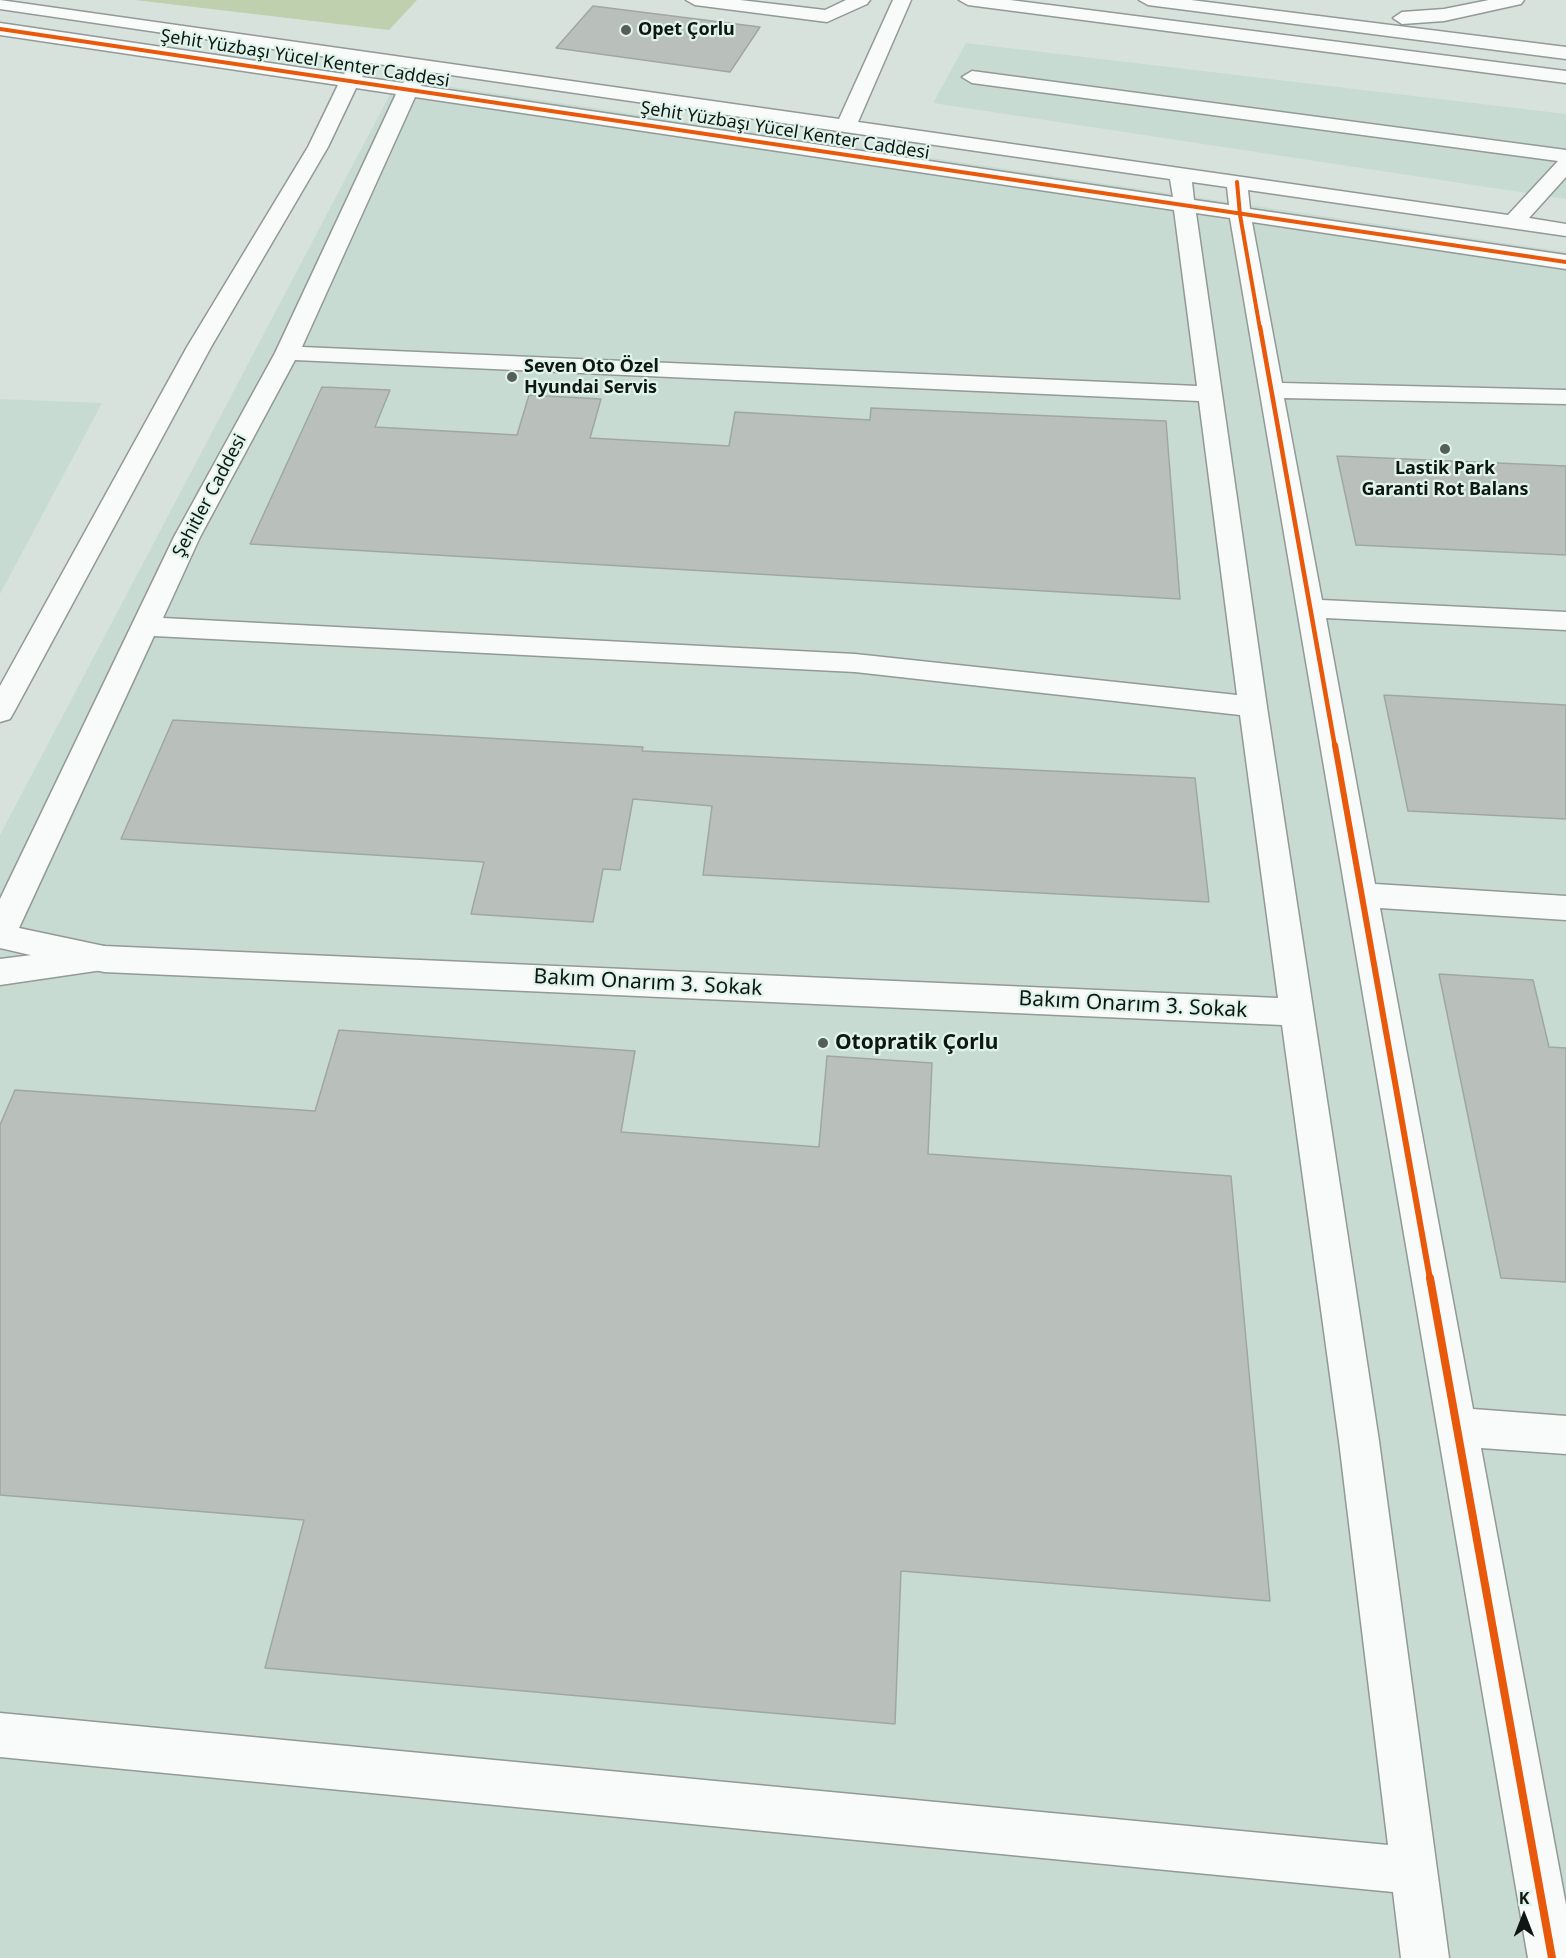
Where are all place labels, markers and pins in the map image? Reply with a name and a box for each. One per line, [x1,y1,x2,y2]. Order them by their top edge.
place label: Opet Çorlu [638,19,735,41]
marker: Opet Çorlu [619,23,633,37]
place label: Seven Oto Özel Hyundai Servis [524,356,659,398]
marker: Seven Oto Özel Hyundai Servis [505,370,519,384]
marker: Lastik Park Garanti Rot Balans [1438,442,1452,456]
place label: Lastik Park Garanti Rot Balans [1361,458,1529,500]
place label: Otopratik Çorlu [835,1030,998,1056]
marker: Otopratik Çorlu [816,1036,830,1050]

